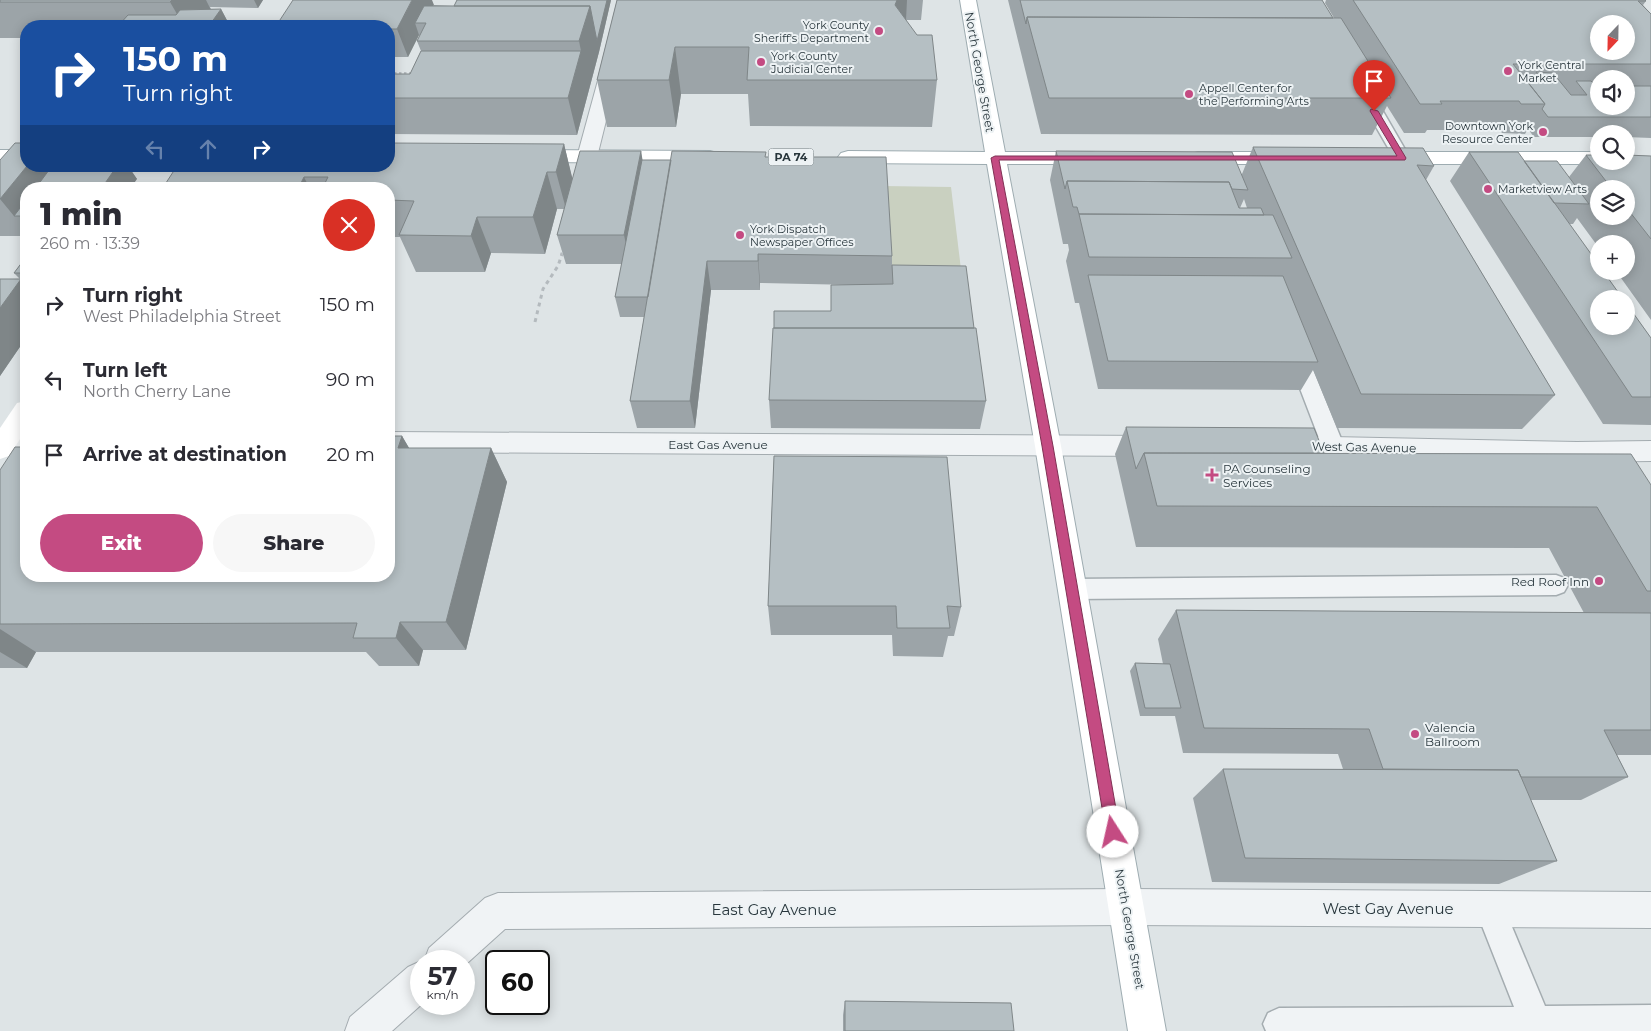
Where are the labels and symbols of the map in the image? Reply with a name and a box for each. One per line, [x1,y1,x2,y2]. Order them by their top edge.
street label: North George Street [962,11,998,134]
north arrow [1590,15,1635,60]
place label: York County Sheriff's Department [754,18,870,45]
marker: York County Sheriff's Department [873,25,885,37]
place label: York County Judicial Center [770,49,853,76]
marker: York County Judicial Center [755,56,767,68]
place label: York Central Market [1518,58,1585,85]
pin [1353,60,1395,111]
marker: York Central Market [1502,65,1514,77]
place label: Appell Center for the Performing Arts [1199,81,1310,108]
marker: Appell Center for the Performing Arts [1183,88,1195,100]
place label: Downtown York Resource Center [1442,119,1533,146]
marker: Downtown York Resource Center [1537,126,1549,138]
road number: PA 74 [768,148,814,166]
place label: Marketview Arts [1498,182,1588,196]
marker: Marketview Arts [1482,183,1494,195]
place label: York Dispatch Newspaper Offices [750,222,854,249]
marker: York Dispatch Newspaper Offices [734,229,746,241]
street label: East Gas Avenue [668,437,768,452]
street label: West Gas Avenue [1312,439,1416,455]
place label: PA Counseling Services [1223,461,1311,490]
marker: PA Counseling Services [1205,468,1219,482]
place label: Red Roof Inn [1511,574,1589,589]
marker: Red Roof Inn [1593,575,1605,587]
place label: Valencia Ballroom [1425,720,1480,749]
marker: Valencia Ballroom [1409,728,1421,740]
position arrow [1086,805,1138,857]
street label: North George Street [1112,868,1148,991]
street label: West Gay Avenue [1322,899,1454,918]
street label: East Gay Avenue [712,900,836,919]
speed limit sign: 60 [485,950,550,1015]

